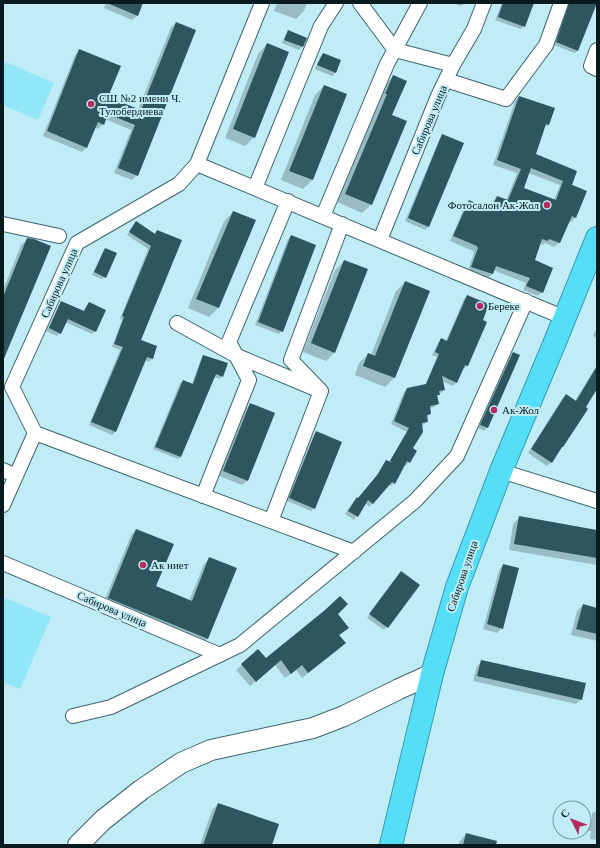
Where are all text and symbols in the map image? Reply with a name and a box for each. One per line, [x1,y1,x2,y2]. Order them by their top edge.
street label: Сабирова улица [409,83,449,157]
place label: СШ №2 имени Ч. Тулобердиева [99,92,181,117]
marker: СШ №2 имени Ч. Тулобердиева [86,99,96,109]
place label: Фотосалон Ак-Жол [448,199,540,211]
marker: Фотосалон Ак-Жол [542,200,552,210]
street label: Сабирова улица [38,246,80,319]
place label: Береке [488,300,520,312]
marker: Береке [475,301,485,311]
place label: Ак-Жол [502,404,540,416]
marker: Ак-Жол [489,405,499,415]
street label: Сабирова улица [444,539,480,613]
place label: Ак ниет [151,559,189,571]
marker: Ак ниет [138,560,148,570]
street label: Сабирова улица [75,589,149,629]
north arrow [552,800,592,840]
text: С [557,806,572,820]

